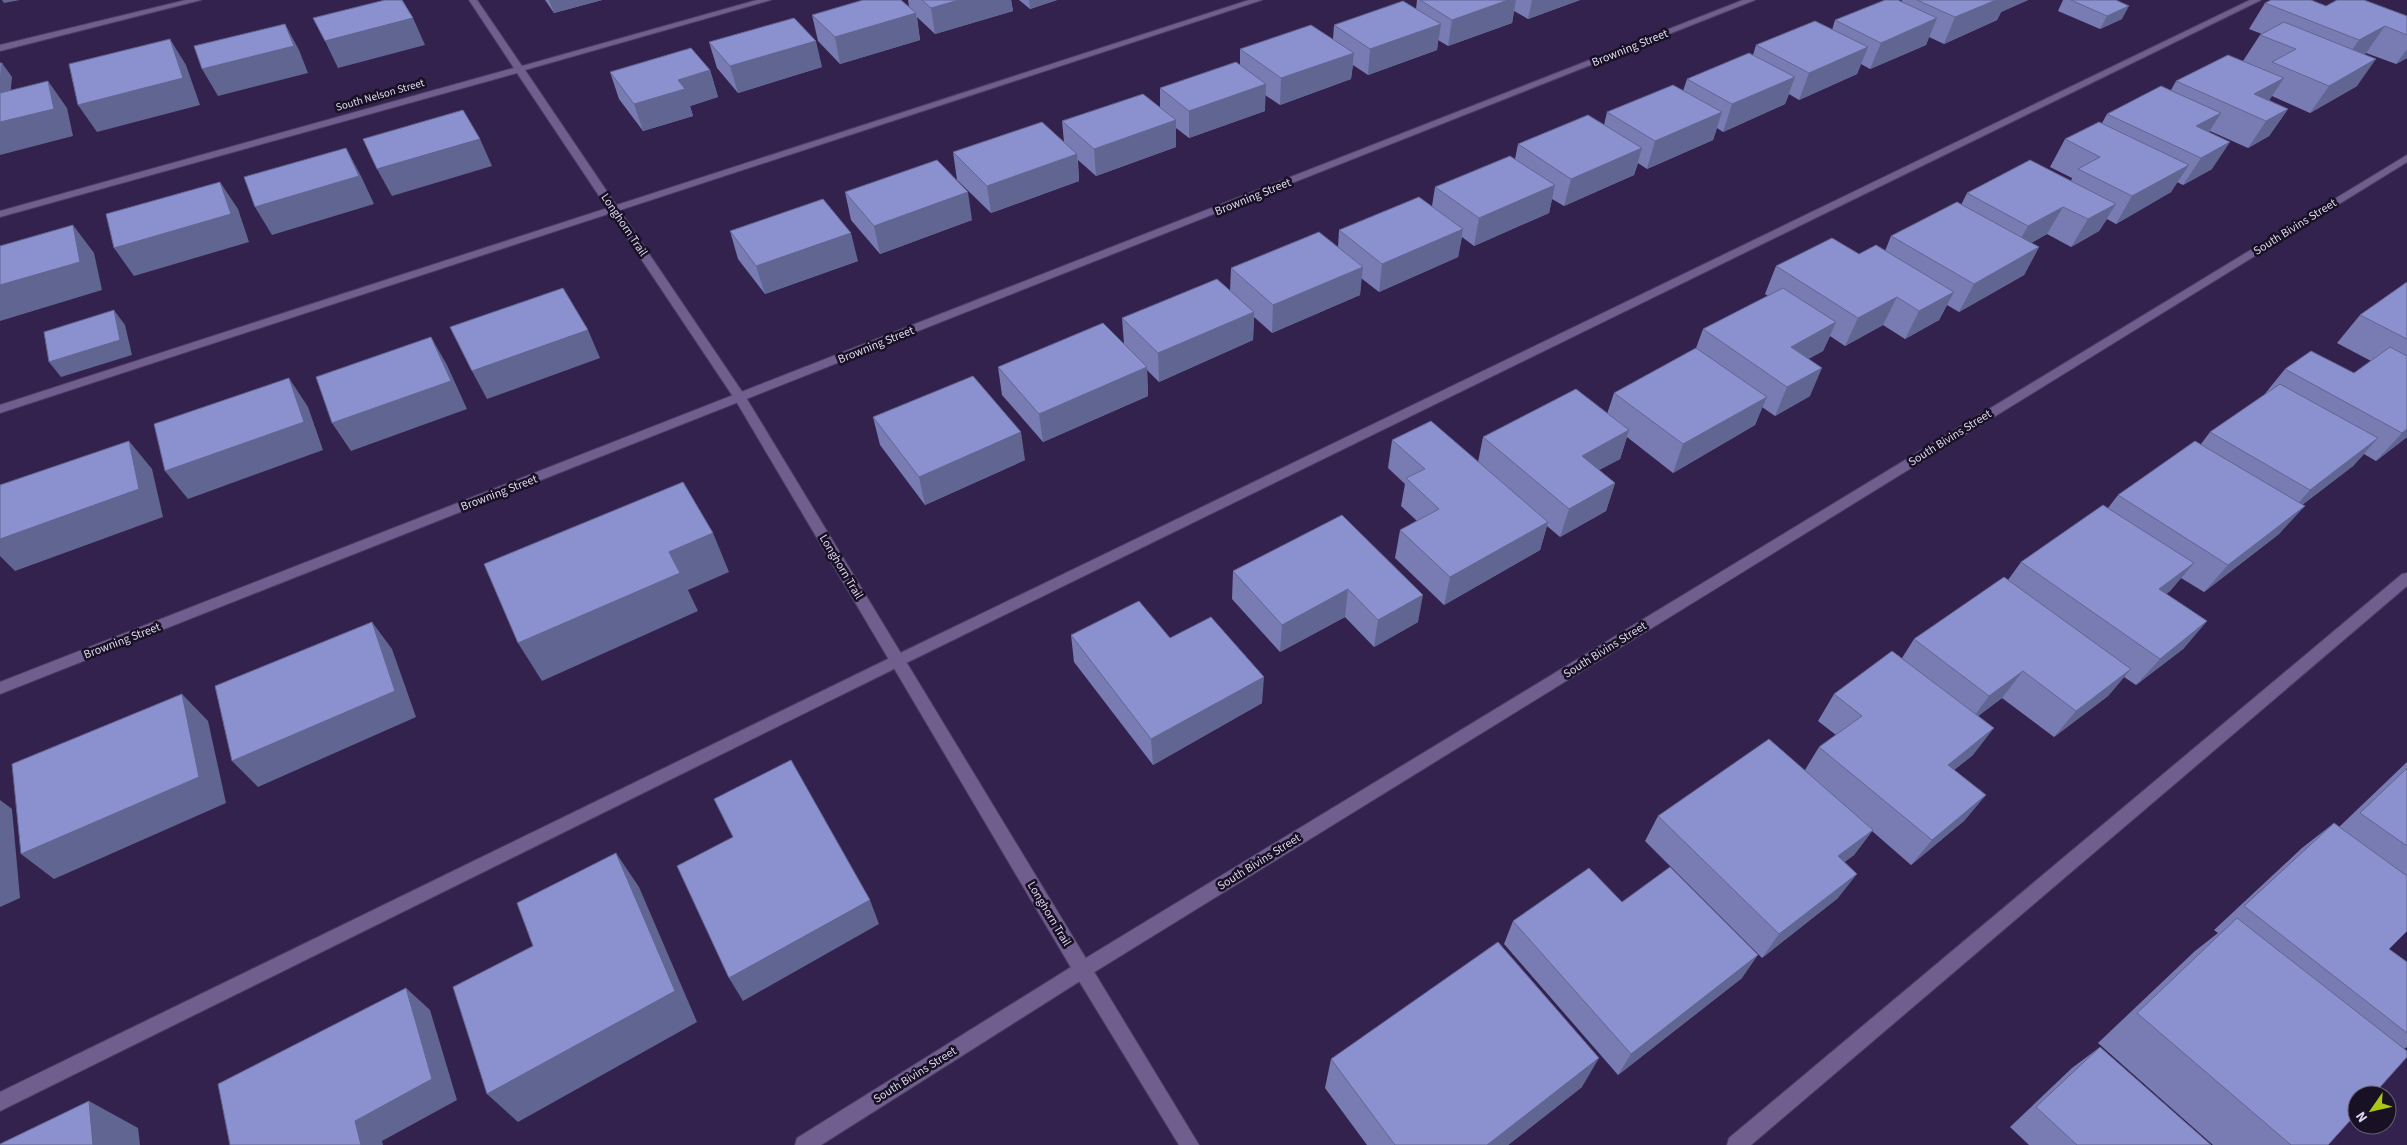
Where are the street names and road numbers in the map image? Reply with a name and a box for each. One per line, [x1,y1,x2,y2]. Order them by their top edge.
street label: Browning Street [1589,25,1671,71]
street label: South Nelson Street [334,75,426,115]
street label: Browning Street [1212,174,1294,220]
street label: Longhorn Trail [597,190,651,260]
street label: South Bivins Street [2250,195,2340,259]
street label: Browning Street [835,322,917,368]
street label: South Bivins Street [1905,406,1995,470]
street label: Browning Street [458,471,540,515]
street label: Longhorn Trail [815,531,867,603]
street label: South Bivins Street [1560,618,1650,682]
street label: Browning Street [81,619,163,663]
street label: South Bivins Street [1214,830,1304,894]
street label: Longhorn Trail [1023,878,1075,950]
street label: South Bivins Street [870,1043,960,1107]

